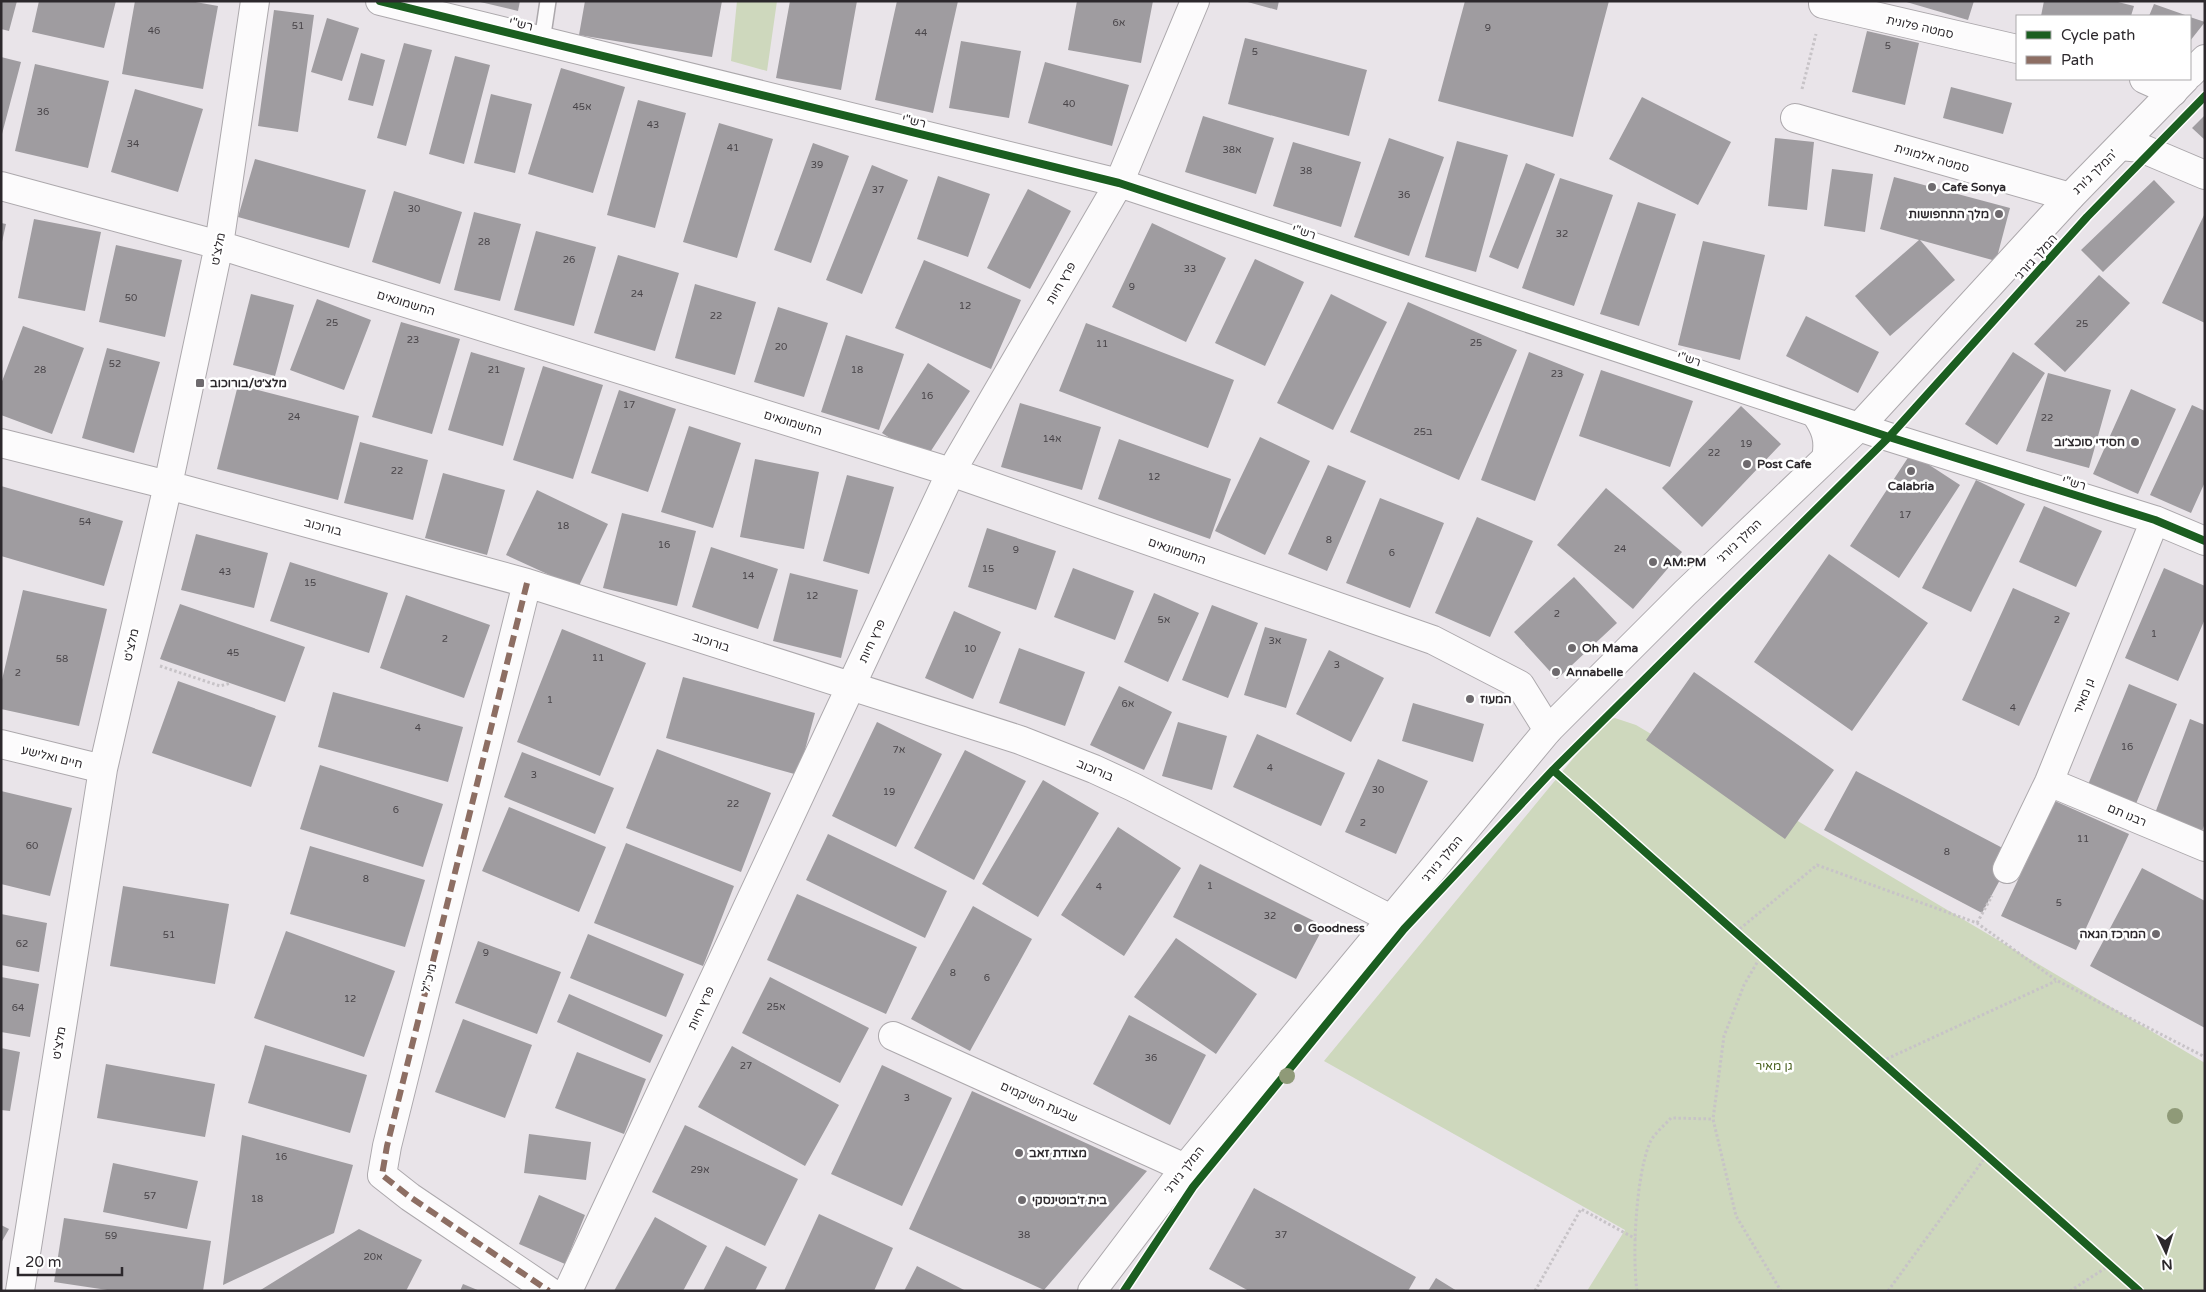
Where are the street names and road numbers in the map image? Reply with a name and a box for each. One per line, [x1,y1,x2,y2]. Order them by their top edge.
street label: סמטה פלונית [1885,12,1955,42]
street label: רש"י [508,14,534,34]
street label: רש"י [901,111,927,131]
street label: סמטה אלמונית [1893,141,1971,175]
street label: המלך ג'ורג' [2070,147,2120,197]
street label: רש"י [1290,222,1318,242]
street label: מלצ'ט [208,231,228,267]
street label: המלך ג׳ורג׳ [2012,231,2060,283]
street label: פרץ חיות [1043,259,1079,307]
street label: החשמונאים [375,287,437,319]
street label: רש"י [1675,349,1703,369]
street label: החשמונאים [762,407,824,439]
street label: רש"י [2060,473,2088,493]
street label: בורוכוב [303,515,344,539]
street label: המלך ג׳ורג׳ [1714,516,1764,566]
street label: החשמונאים [1146,535,1208,567]
street label: פרץ חיות [856,617,888,665]
street label: מלצ'ט [120,627,142,663]
street label: בורוכוב [690,629,732,655]
street label: גן מאיר [2071,676,2097,716]
street label: חיים ואלישע [20,743,84,771]
street label: בורוכוב [1074,756,1116,784]
street label: רבנו תם [2105,801,2149,829]
street label: המלך ג׳ורג׳ [1418,833,1466,885]
street label: מיכ"ל [419,962,439,994]
street label: פרץ חיות [685,984,717,1032]
street label: מלצ'ט [49,1026,69,1060]
street label: שבעת השיקמים [998,1079,1080,1125]
street label: המלך ג׳ורג׳ [1161,1143,1207,1197]

